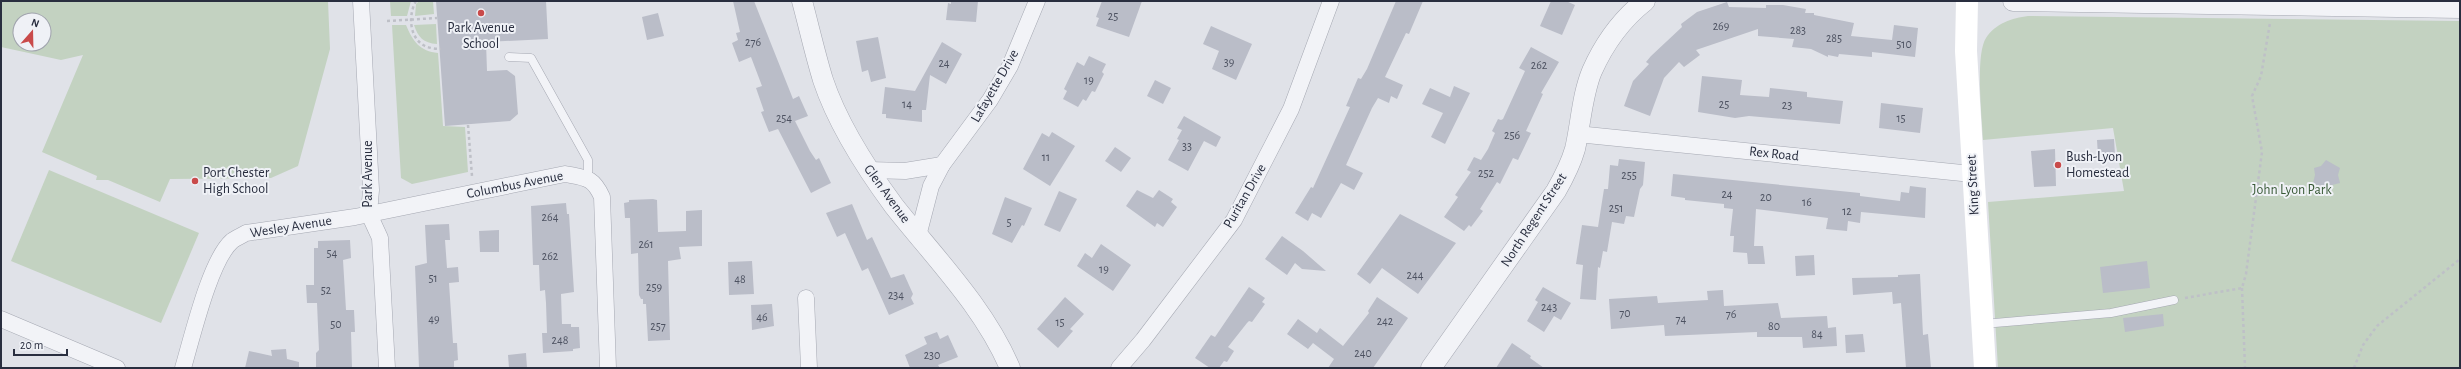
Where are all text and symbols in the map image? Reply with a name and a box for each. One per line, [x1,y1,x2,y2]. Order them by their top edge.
marker: Park Avenue School [476,8,486,18]
house number: 25 [1108,10,1118,22]
north arrow [12,12,52,52]
text: N [30,17,41,30]
house number: 269 [1713,20,1730,32]
place label: Park Avenue School [447,21,515,51]
house number: 283 [1790,24,1806,36]
house number: 285 [1826,32,1842,44]
house number: 276 [745,36,761,48]
house number: 510 [1896,38,1912,50]
street label: Lafayette Drive [969,47,1021,125]
house number: 39 [1224,56,1235,68]
house number: 24 [938,57,950,69]
house number: 262 [1531,59,1548,71]
house number: 19 [1084,74,1094,86]
house number: 14 [902,98,912,110]
house number: 25 [1719,98,1729,110]
house number: 23 [1782,99,1792,111]
house number: 254 [776,112,792,124]
house number: 15 [1896,112,1906,124]
house number: 256 [1504,129,1520,141]
street label: Park Avenue [361,140,375,208]
house number: 33 [1182,140,1192,152]
street label: Rex Road [1748,144,1800,164]
place label: Bush-Lyon Homestead [2066,150,2129,180]
house number: 11 [1042,151,1050,163]
street label: King Street [1964,154,1982,216]
marker: Bush-Lyon Homestead [2053,160,2063,170]
street label: Glen Avenue [861,162,913,226]
street label: Puritan Drive [1221,162,1269,230]
place label: Port Chester High School [203,166,270,196]
house number: 252 [1478,167,1495,179]
street label: Columbus Avenue [465,169,565,201]
house number: 255 [1621,169,1637,181]
street label: North Regent Street [1499,170,1570,269]
marker: Port Chester High School [190,176,200,186]
park label: John Lyon Park [2252,183,2332,197]
house number: 24 [1721,188,1733,200]
house number: 20 [1760,191,1772,203]
house number: 16 [1802,196,1812,208]
house number: 251 [1609,202,1623,214]
house number: 12 [1842,205,1852,217]
house number: 264 [542,211,559,223]
street label: Wesley Avenue [249,214,333,240]
house number: 5 [1006,216,1012,228]
house number: 261 [638,238,654,250]
house number: 54 [327,247,338,259]
house number: 262 [542,250,559,262]
house number: 19 [1099,263,1109,275]
house number: 244 [1406,269,1424,281]
house number: 51 [428,272,438,284]
house number: 48 [734,273,746,285]
house number: 259 [646,281,662,293]
house number: 52 [321,284,332,296]
house number: 234 [888,289,904,301]
house number: 243 [1541,301,1557,313]
house number: 70 [1619,307,1631,319]
house number: 76 [1726,308,1737,320]
house number: 46 [756,311,768,323]
house number: 49 [428,313,440,325]
house number: 74 [1676,313,1687,325]
house number: 242 [1377,315,1394,327]
house number: 15 [1055,316,1065,328]
house number: 50 [330,318,342,330]
house number: 257 [650,320,666,332]
house number: 80 [1768,320,1780,332]
house number: 84 [1811,328,1823,340]
scale bar [14,331,67,357]
house number: 248 [552,334,569,346]
text: 20 m [20,339,43,351]
house number: 240 [1354,347,1372,359]
house number: 230 [924,349,940,361]

